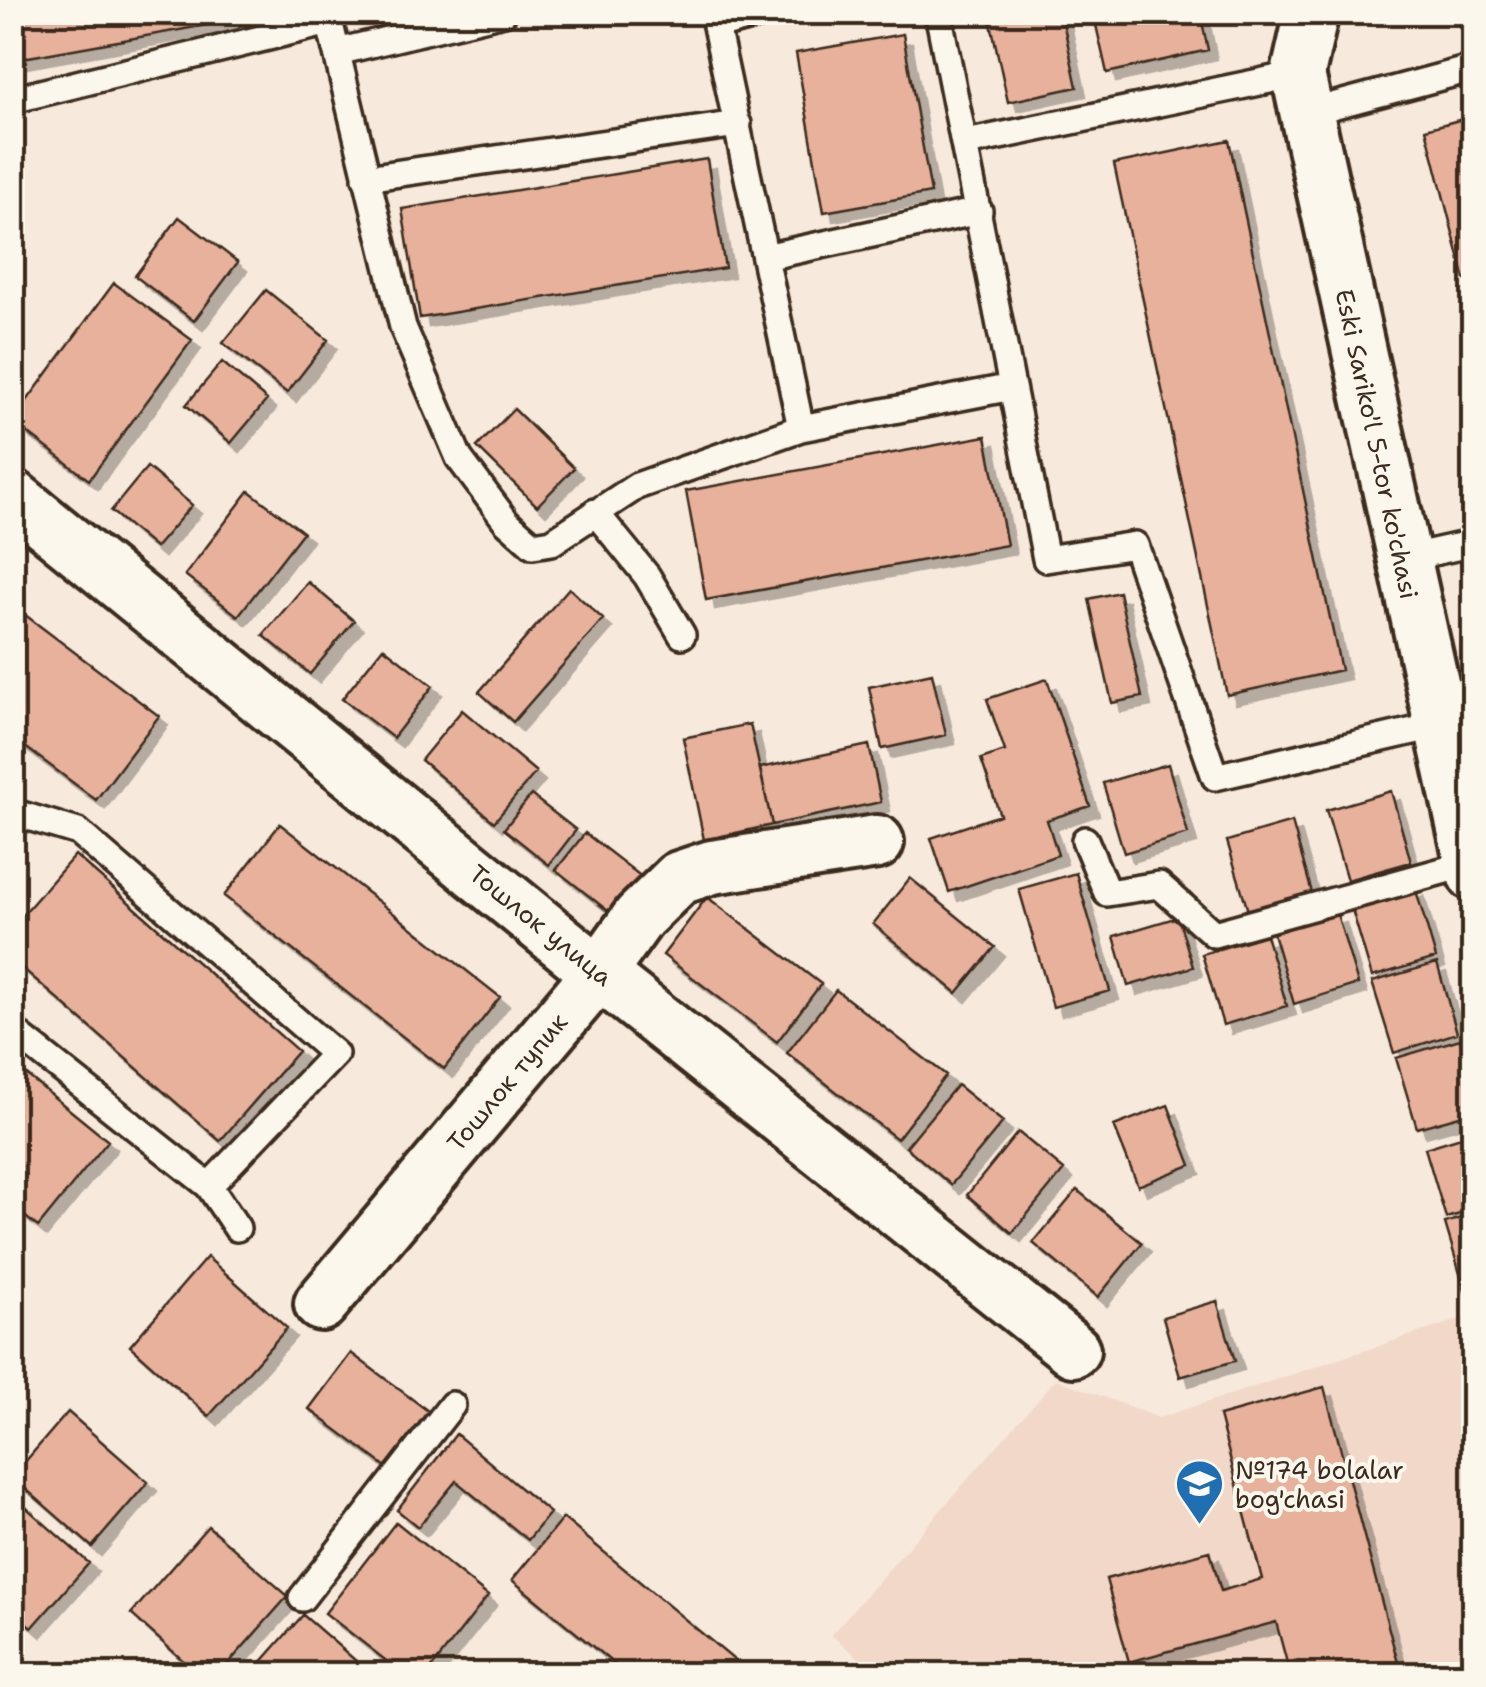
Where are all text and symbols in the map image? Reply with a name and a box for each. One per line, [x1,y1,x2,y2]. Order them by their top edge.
street label: Eski Sariko'l 5-tor ko'chasi [1327,286,1427,602]
street label: Тошлок улица [462,857,620,994]
street label: Тошлок тупик [439,1006,575,1158]
place label: №174 bolalar bog'chasi [1235,1453,1404,1516]
school or university icon: №174 bolalar bog'chasi [1174,1458,1226,1526]

